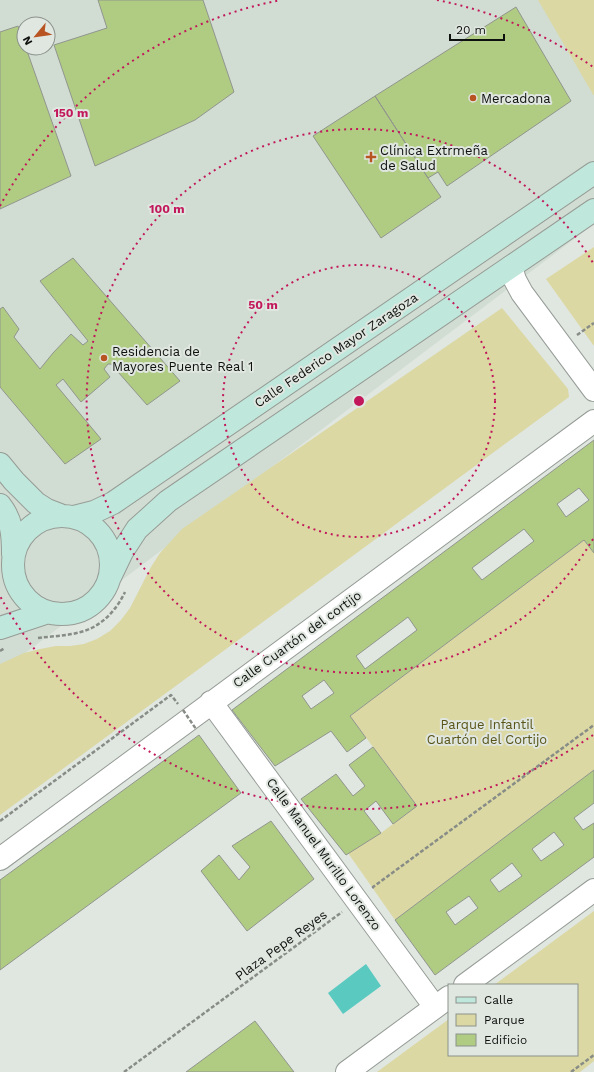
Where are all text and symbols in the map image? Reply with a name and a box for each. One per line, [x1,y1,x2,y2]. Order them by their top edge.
north arrow [16,16,56,56]
scale bar [450,16,504,42]
text: 20 m [456,23,486,37]
text: N [20,34,35,47]
place label: Mercadona [481,91,551,106]
marker: Mercadona [468,93,478,103]
text: 150 m [54,106,88,120]
place label: Clínica Extrmeña de Salud [380,143,489,173]
marker: Clínica Extrmeña de Salud [365,151,377,163]
text: 100 m [149,202,185,216]
street label: Calle Federico Mayor Zaragoza [252,289,421,410]
text: 50 m [248,298,278,312]
place label: Residencia de Mayores Puente Real 1 [112,344,253,374]
marker: Residencia de Mayores Puente Real 1 [99,353,109,363]
centre of rings [352,394,366,408]
street label: Calle Cuartón del cortijo [230,587,364,691]
park label: Parque Infantil Cuartón del Cortijo [427,717,547,747]
street label: Calle Manuel Murillo Lorenzo [264,775,384,933]
street label: Plaza Pepe Reyes [232,907,330,983]
legend [448,984,578,1056]
text: Calle [484,993,513,1007]
text: Parque [484,1013,525,1027]
text: Edificio [484,1033,527,1047]

